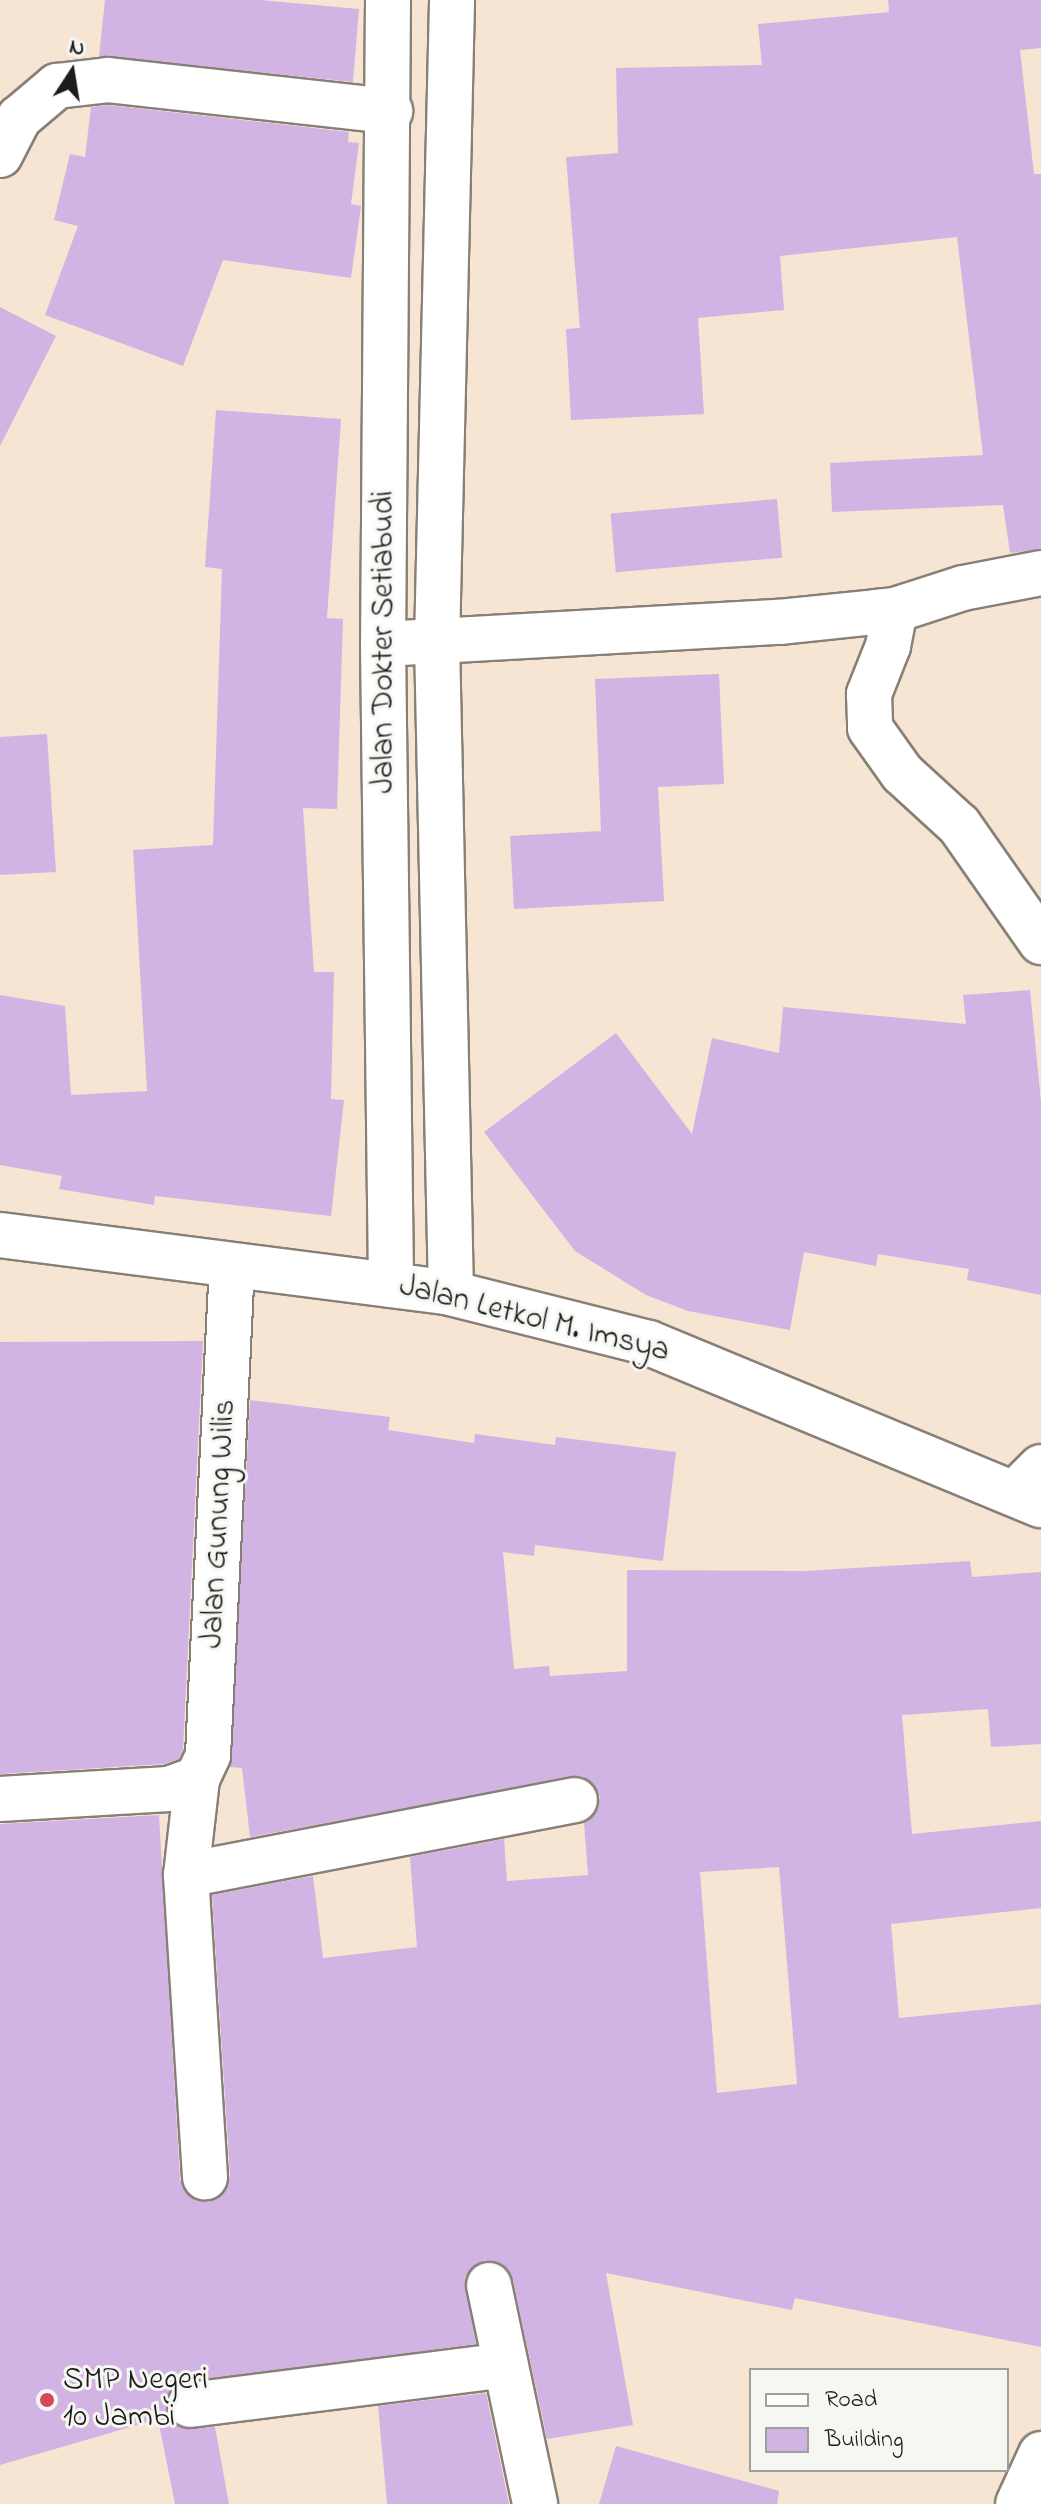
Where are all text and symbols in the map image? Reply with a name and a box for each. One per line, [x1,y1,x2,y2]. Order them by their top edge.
text: N [66,31,88,66]
north arrow [32,32,112,112]
street label: Jalan Dokter Setiabudi [366,490,404,794]
street label: Jalan Letkol M. Imsya [395,1268,673,1372]
street label: Jalan Gunung Wilis [194,1398,246,1650]
place label: SMP Negeri 10 Jambi [63,2363,208,2438]
legend [749,2368,1009,2472]
text: Road [825,2383,877,2418]
marker: SMP Negeri 10 Jambi [38,2391,56,2409]
text: Building [825,2423,904,2458]

